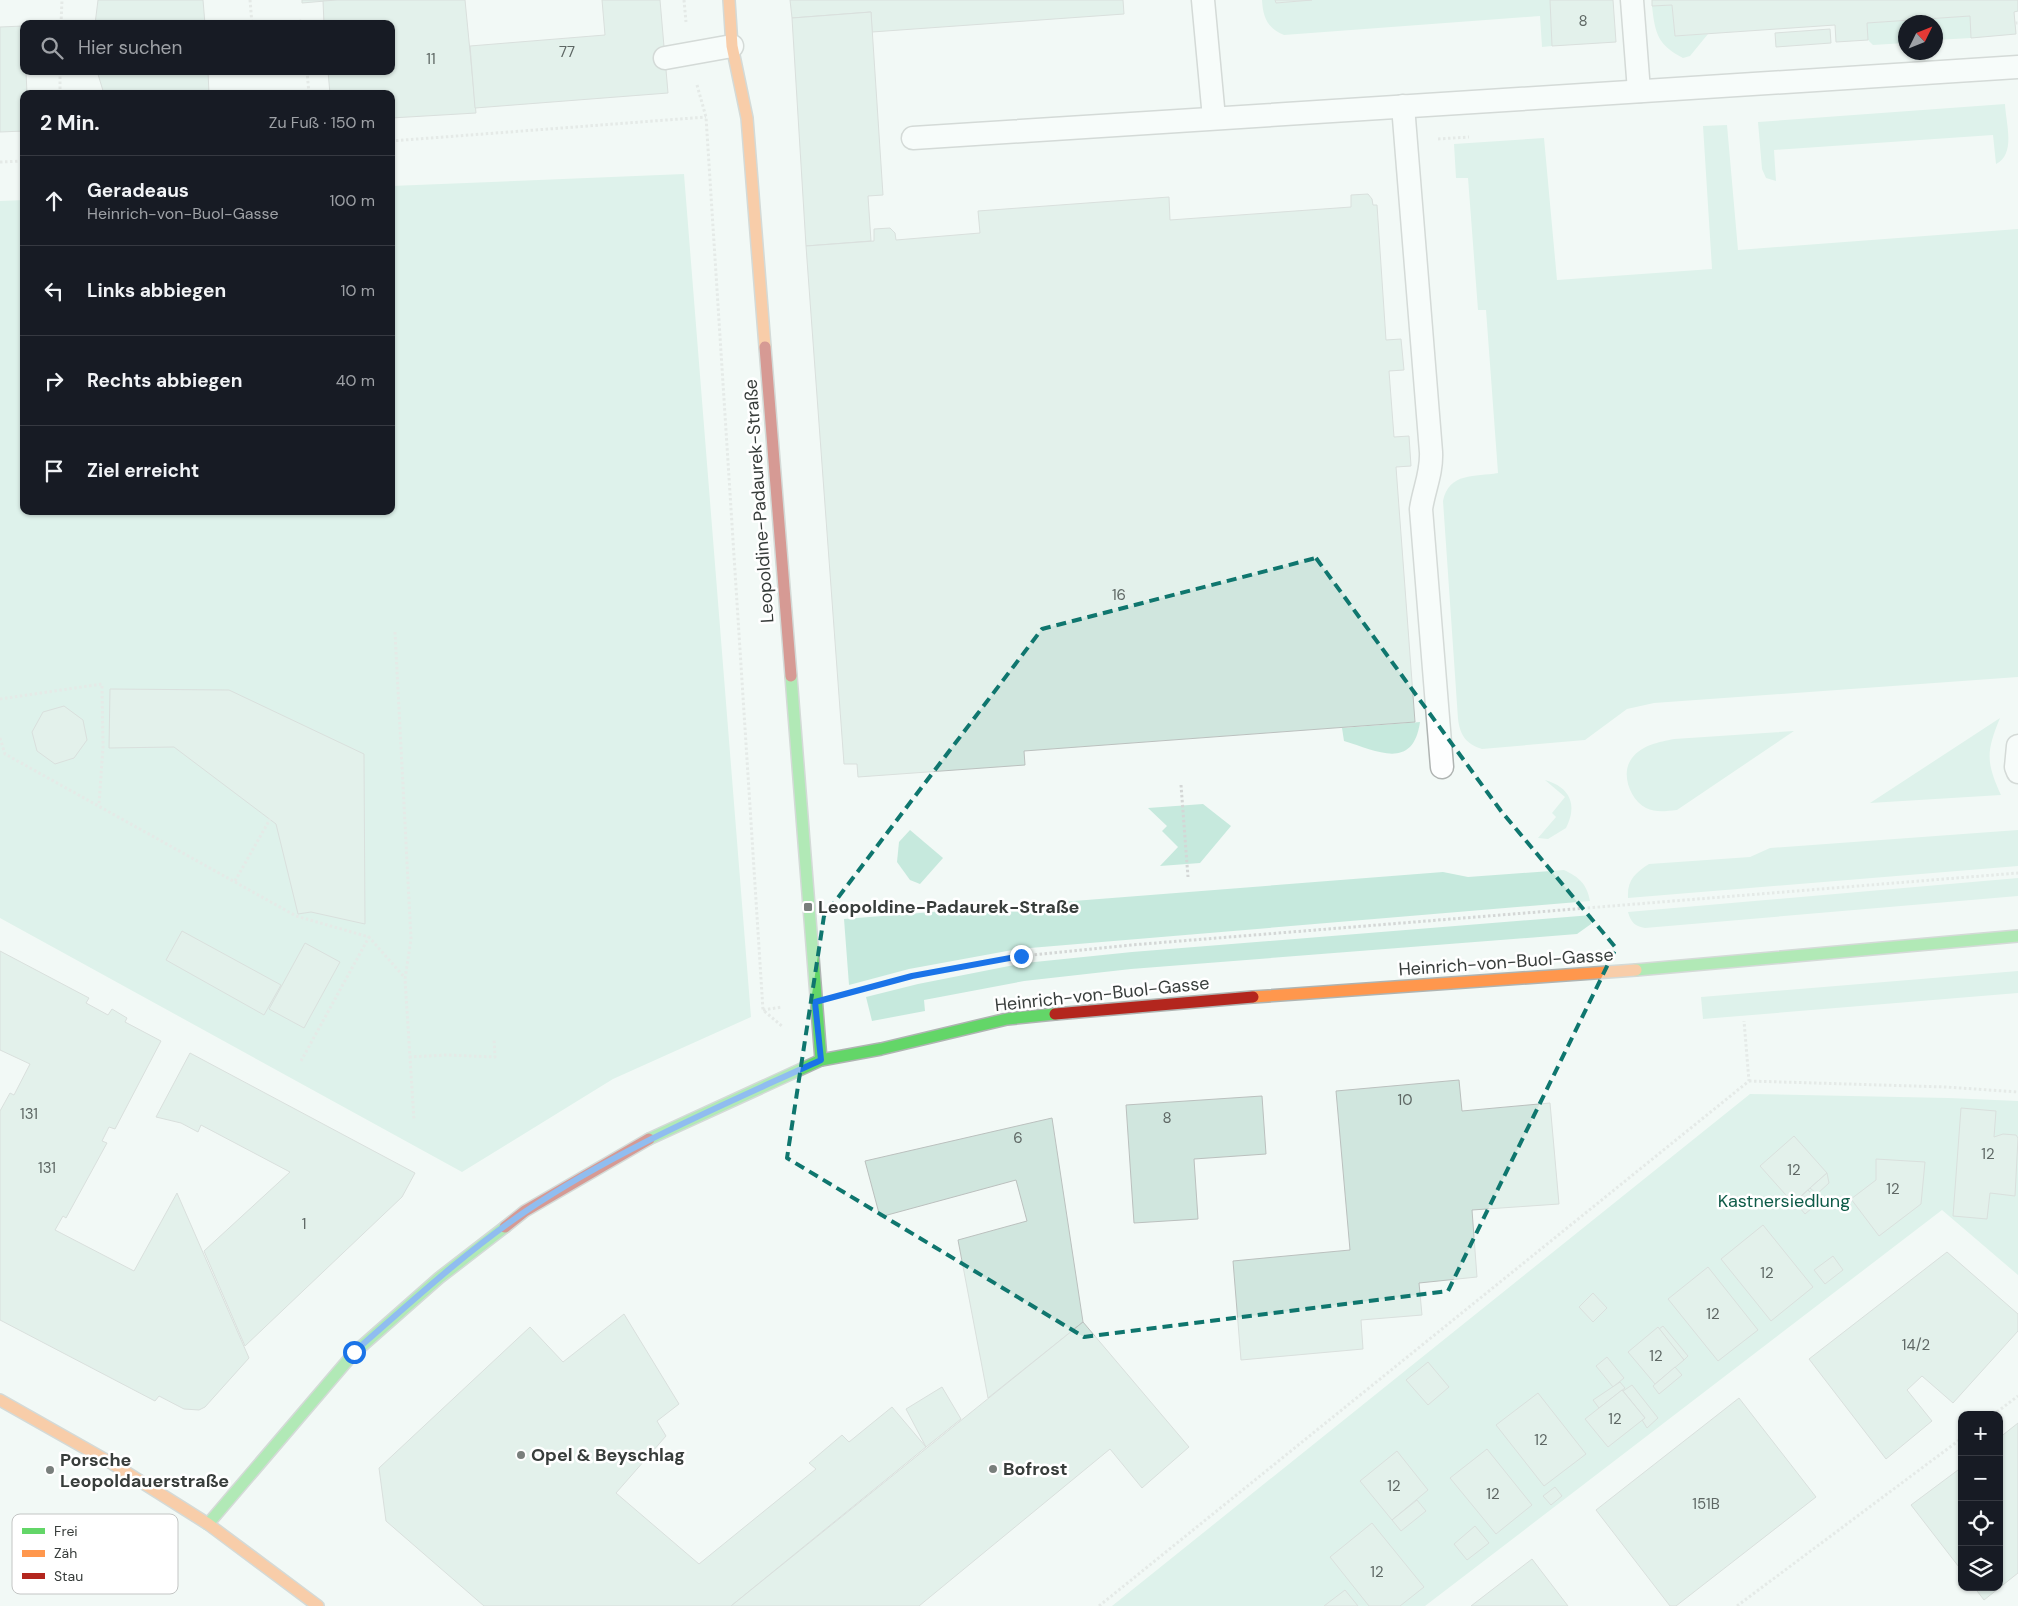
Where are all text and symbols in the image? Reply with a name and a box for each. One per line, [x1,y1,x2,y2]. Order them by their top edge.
house number: 8 [1578,11,1588,31]
north arrow [1898,15,1943,60]
search box [20,20,395,75]
icon: search [38,34,66,62]
text: Hier suchen [78,35,182,60]
house number: 77 [559,42,575,62]
house number: 11 [426,49,436,69]
text: 2 Min. [40,109,100,137]
text: Zu Fuß · 150 m [269,112,375,133]
text: Geradeaus [87,178,189,203]
icon: ahead [40,187,68,215]
text: 100 m [330,190,375,211]
text: Heinrich-von-Buol-Gasse [87,203,279,224]
icon: left [40,277,68,305]
text: Links abbiegen [87,278,226,303]
text: 10 m [341,280,375,301]
icon: right [40,367,68,395]
text: Rechts abbiegen [87,368,242,393]
text: 40 m [336,370,375,391]
street label: Leopoldine-Padaurek-Straße [739,378,779,624]
icon: arrive [40,457,68,485]
text: Ziel erreicht [87,458,199,483]
house number: 16 [1112,585,1126,605]
place label: Leopoldine-Padaurek-Straße [818,895,1080,919]
marker: Leopoldine-Padaurek-Straße [802,901,814,913]
street label: Heinrich-von-Buol-Gasse [1398,943,1614,981]
route end [1010,945,1033,968]
street label: Heinrich-von-Buol-Gasse [994,971,1210,1017]
house number: 10 [1398,1090,1412,1110]
house number: 131 [20,1104,38,1124]
house number: 8 [1162,1108,1172,1128]
house number: 6 [1013,1128,1023,1148]
house number: 12 [1981,1144,1995,1164]
house number: 131 [38,1158,56,1178]
house number: 12 [1787,1160,1801,1180]
house number: 12 [1886,1179,1900,1199]
park label: Kastnersiedlung [1718,1189,1850,1213]
house number: 1 [302,1214,306,1234]
house number: 12 [1760,1263,1774,1283]
house number: 12 [1706,1304,1720,1324]
house number: 14/2 [1902,1335,1930,1355]
route start [343,1341,366,1364]
house number: 12 [1649,1346,1663,1366]
house number: 12 [1608,1409,1622,1429]
map controls [1958,1411,2003,1591]
button: + [1958,1411,2003,1456]
house number: 12 [1534,1430,1548,1450]
place label: Opel & Beyschlag [531,1443,685,1467]
place label: Porsche Leopoldauerstraße [60,1448,229,1493]
marker: Opel & Beyschlag [515,1449,527,1461]
button: − [1958,1456,2003,1501]
place label: Bofrost [1003,1457,1067,1481]
marker: Bofrost [987,1463,999,1475]
marker: Porsche Leopoldauerstraße [44,1464,56,1476]
house number: 12 [1387,1476,1401,1496]
house number: 12 [1486,1484,1500,1504]
house number: 151B [1692,1494,1720,1514]
button: locate [1958,1501,2003,1546]
legend [12,1514,178,1594]
text: Frei [54,1522,78,1540]
text: Zäh [54,1544,77,1562]
button: layers [1958,1546,2003,1591]
house number: 12 [1370,1562,1384,1582]
text: Stau [54,1567,83,1585]

